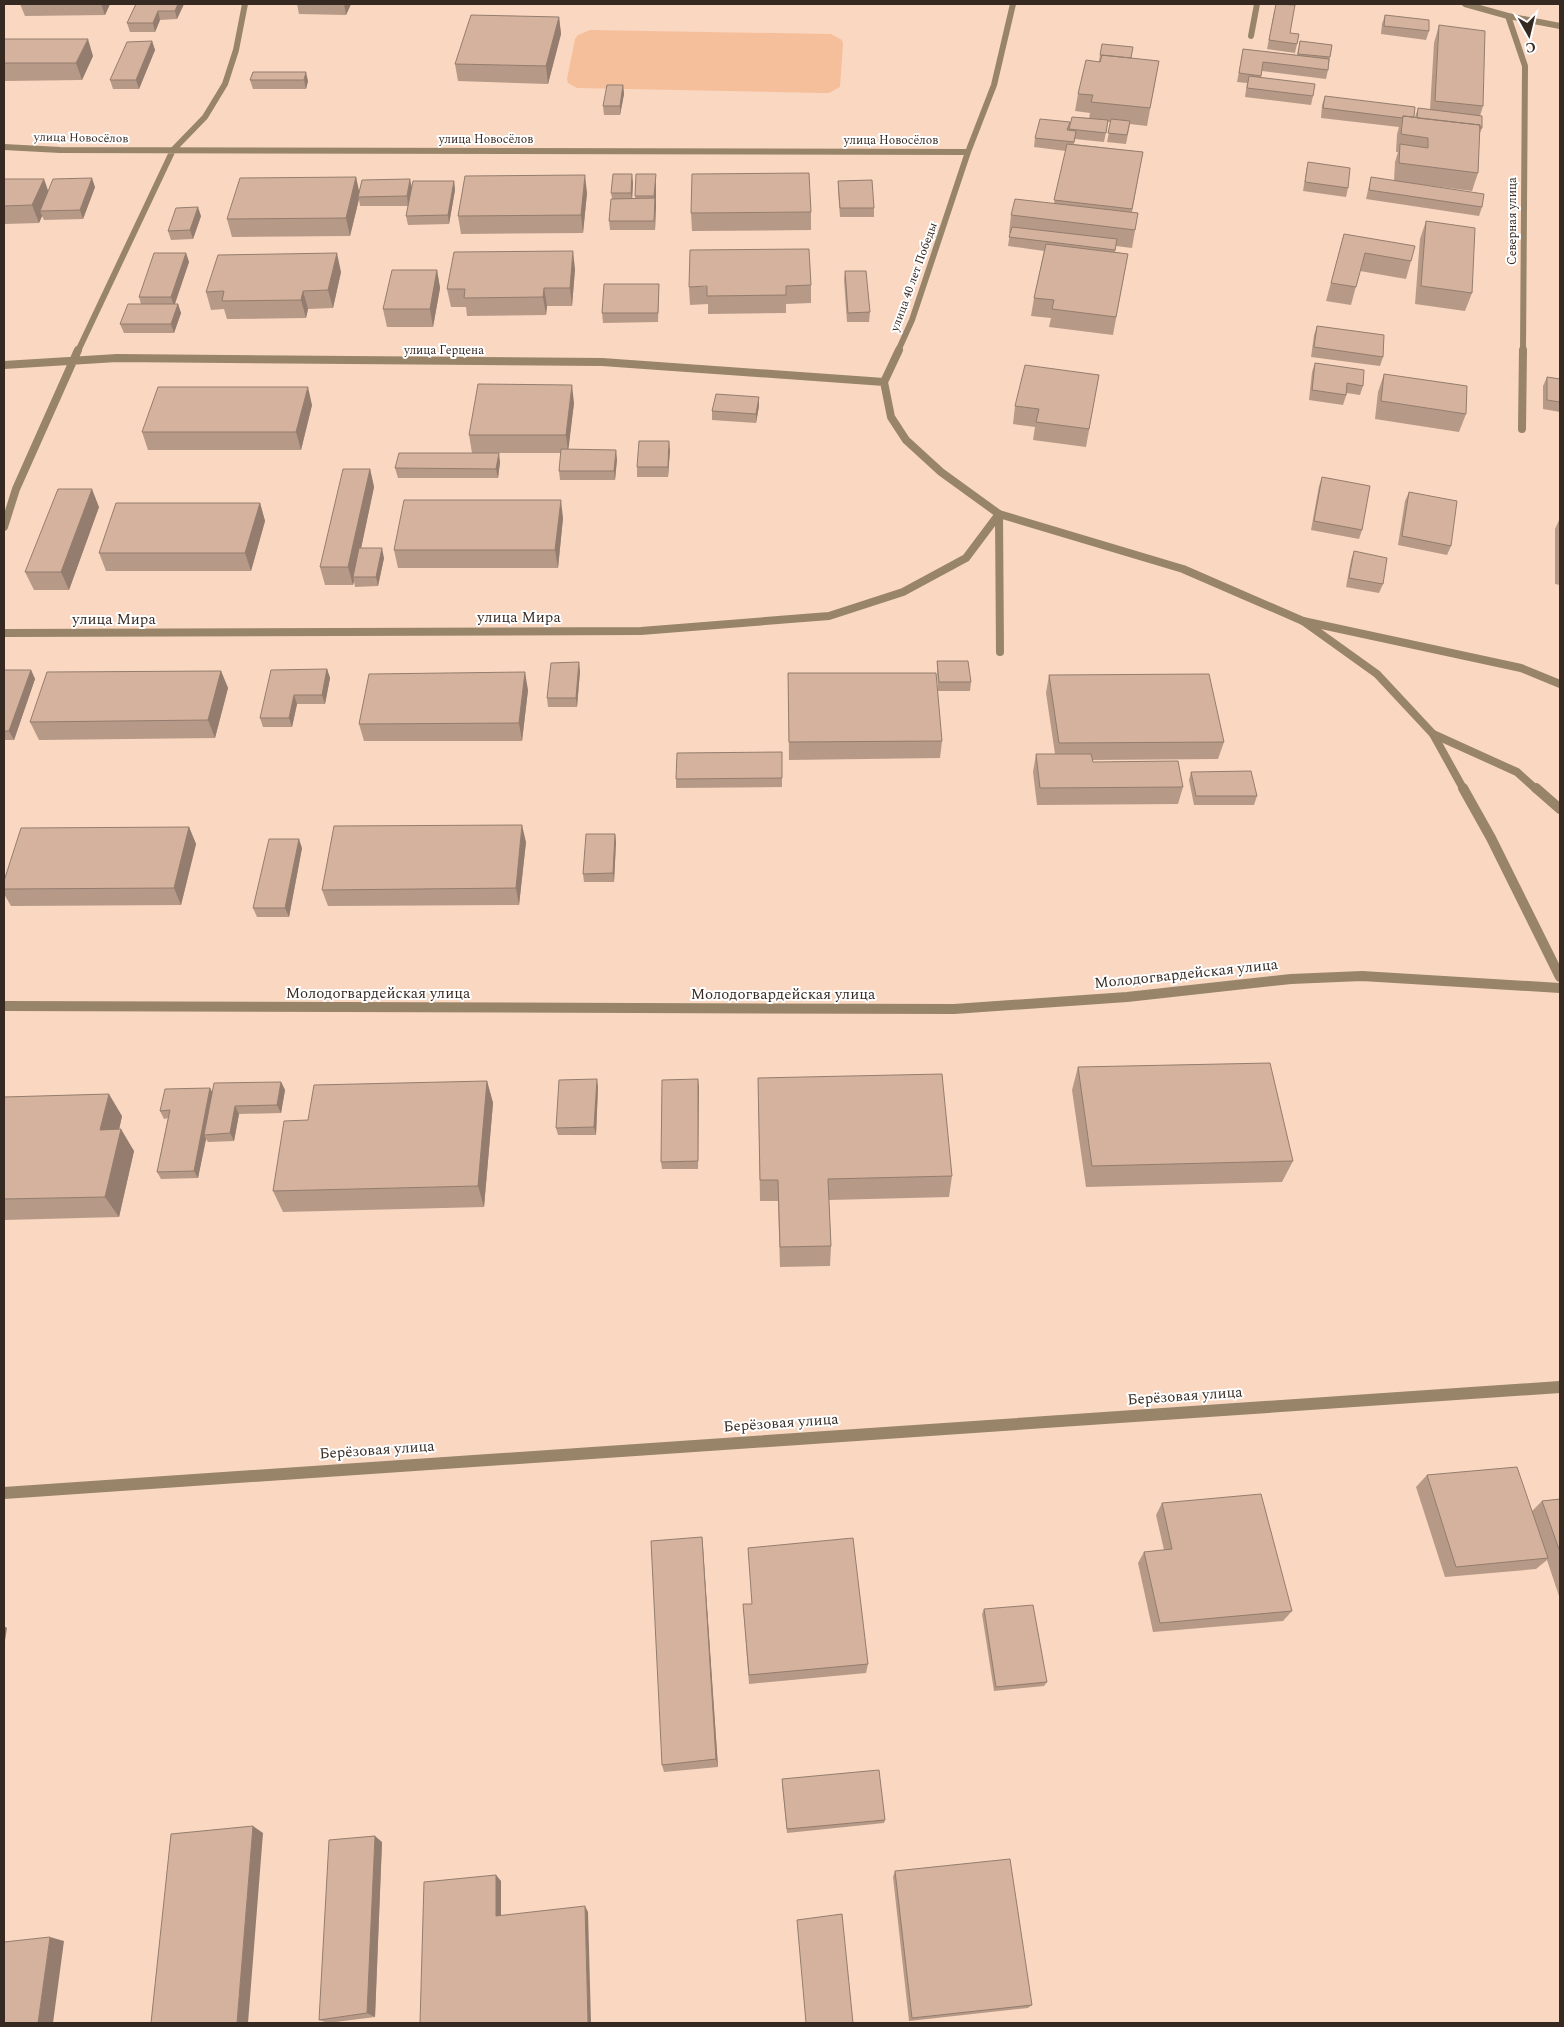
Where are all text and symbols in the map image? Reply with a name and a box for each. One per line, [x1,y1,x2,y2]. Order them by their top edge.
north arrow [1504,10,1554,60]
text: С [1524,36,1537,58]
street label: улица Новосёлов [33,128,128,148]
street label: улица Новосёлов [438,130,533,149]
street label: улица Новосёлов [843,131,938,150]
street label: Северная улица [1503,177,1522,265]
street label: улица 40 лет Победы [885,220,943,335]
street label: улица Герцена [403,341,484,360]
street label: улица Мира [476,606,561,629]
street label: улица Мира [71,608,156,631]
street label: Молодогвардейская улица [1093,953,1280,995]
street label: Молодогвардейская улица [286,982,471,1005]
street label: Молодогвардейская улица [691,983,876,1006]
street label: Берёзовая улица [1127,1380,1244,1411]
street label: Берёзовая улица [723,1407,840,1438]
street label: Берёзовая улица [319,1434,436,1465]

